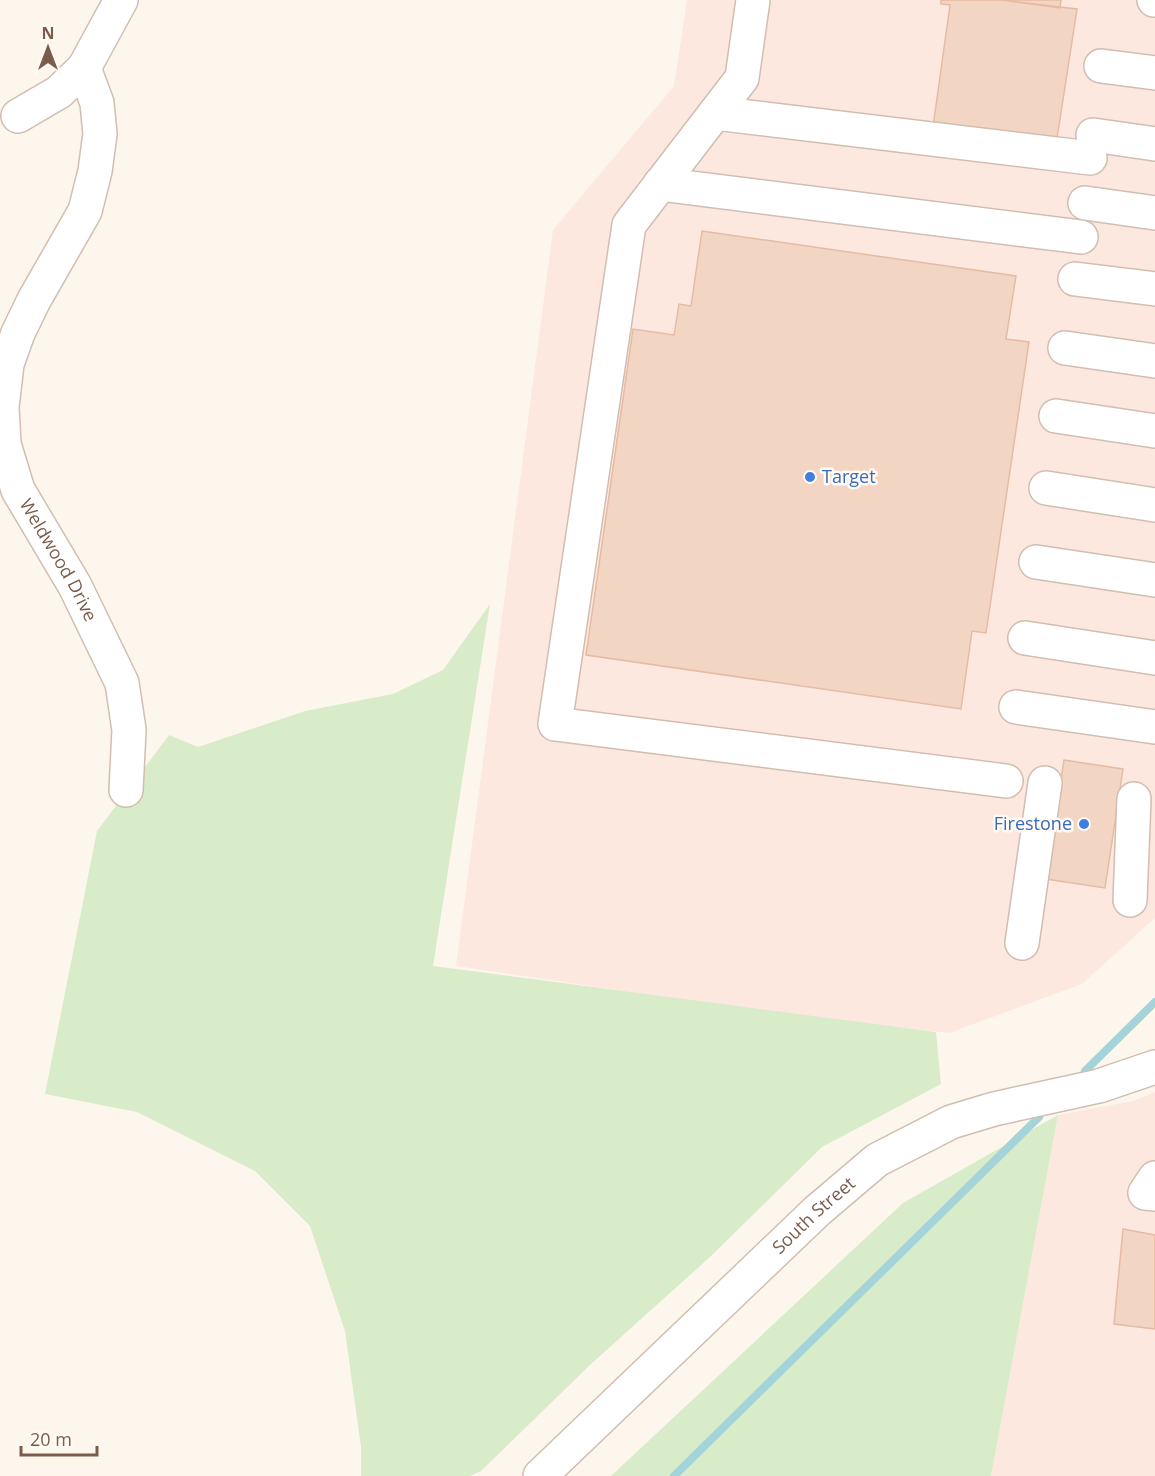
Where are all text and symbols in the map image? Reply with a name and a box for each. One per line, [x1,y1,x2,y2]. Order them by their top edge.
north arrow [18,18,78,78]
text: N [41,22,55,44]
place label: Target [822,464,876,488]
marker: Target [803,470,817,484]
street label: Weldwood Drive [15,494,103,625]
place label: Firestone [994,811,1072,835]
marker: Firestone [1077,817,1091,831]
street label: South Street [767,1171,860,1259]
scale bar [21,1419,98,1457]
text: 20 m [30,1427,72,1451]

